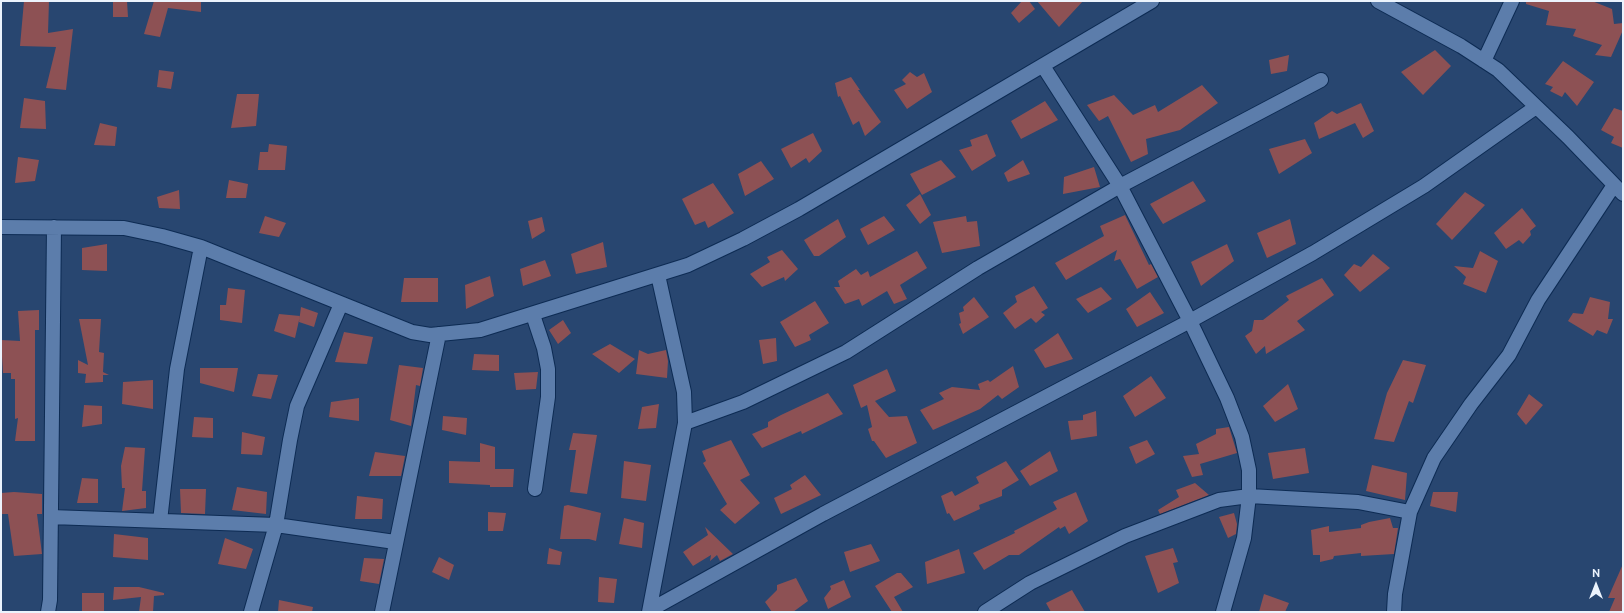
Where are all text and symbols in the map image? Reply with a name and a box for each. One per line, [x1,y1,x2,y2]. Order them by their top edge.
north arrow [1576,565,1616,605]
text: N [1592,567,1600,579]

